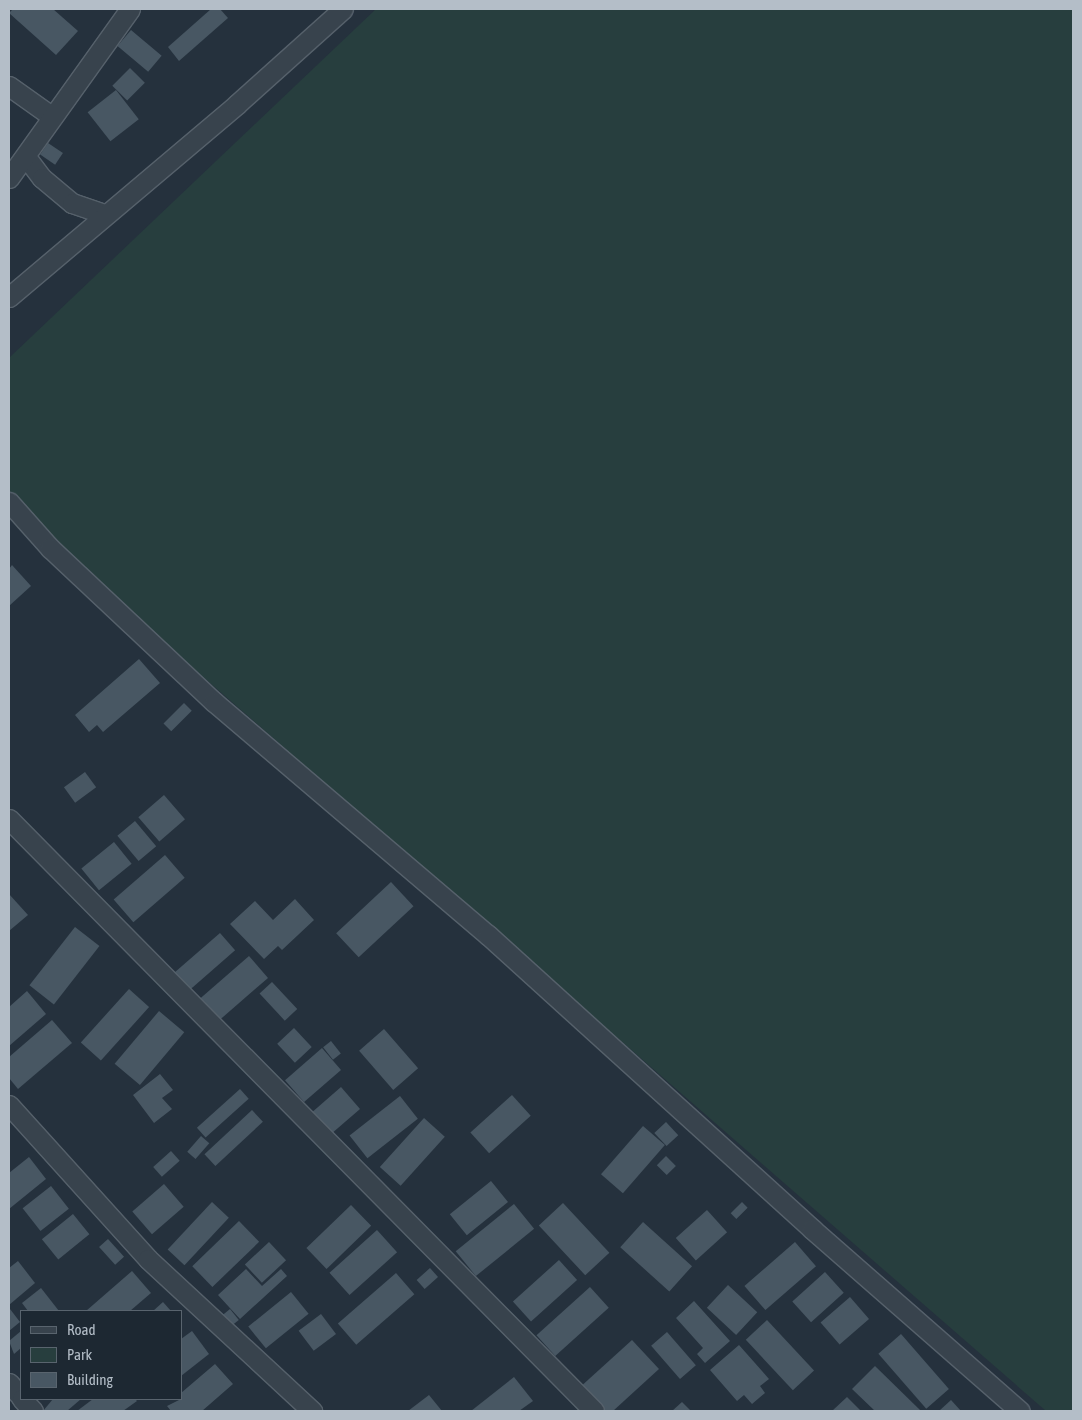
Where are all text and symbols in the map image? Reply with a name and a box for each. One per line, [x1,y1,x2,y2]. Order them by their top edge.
legend [20,1310,182,1400]
text: Road [67,1321,96,1338]
text: Park [67,1346,92,1363]
text: Building [67,1371,113,1388]

